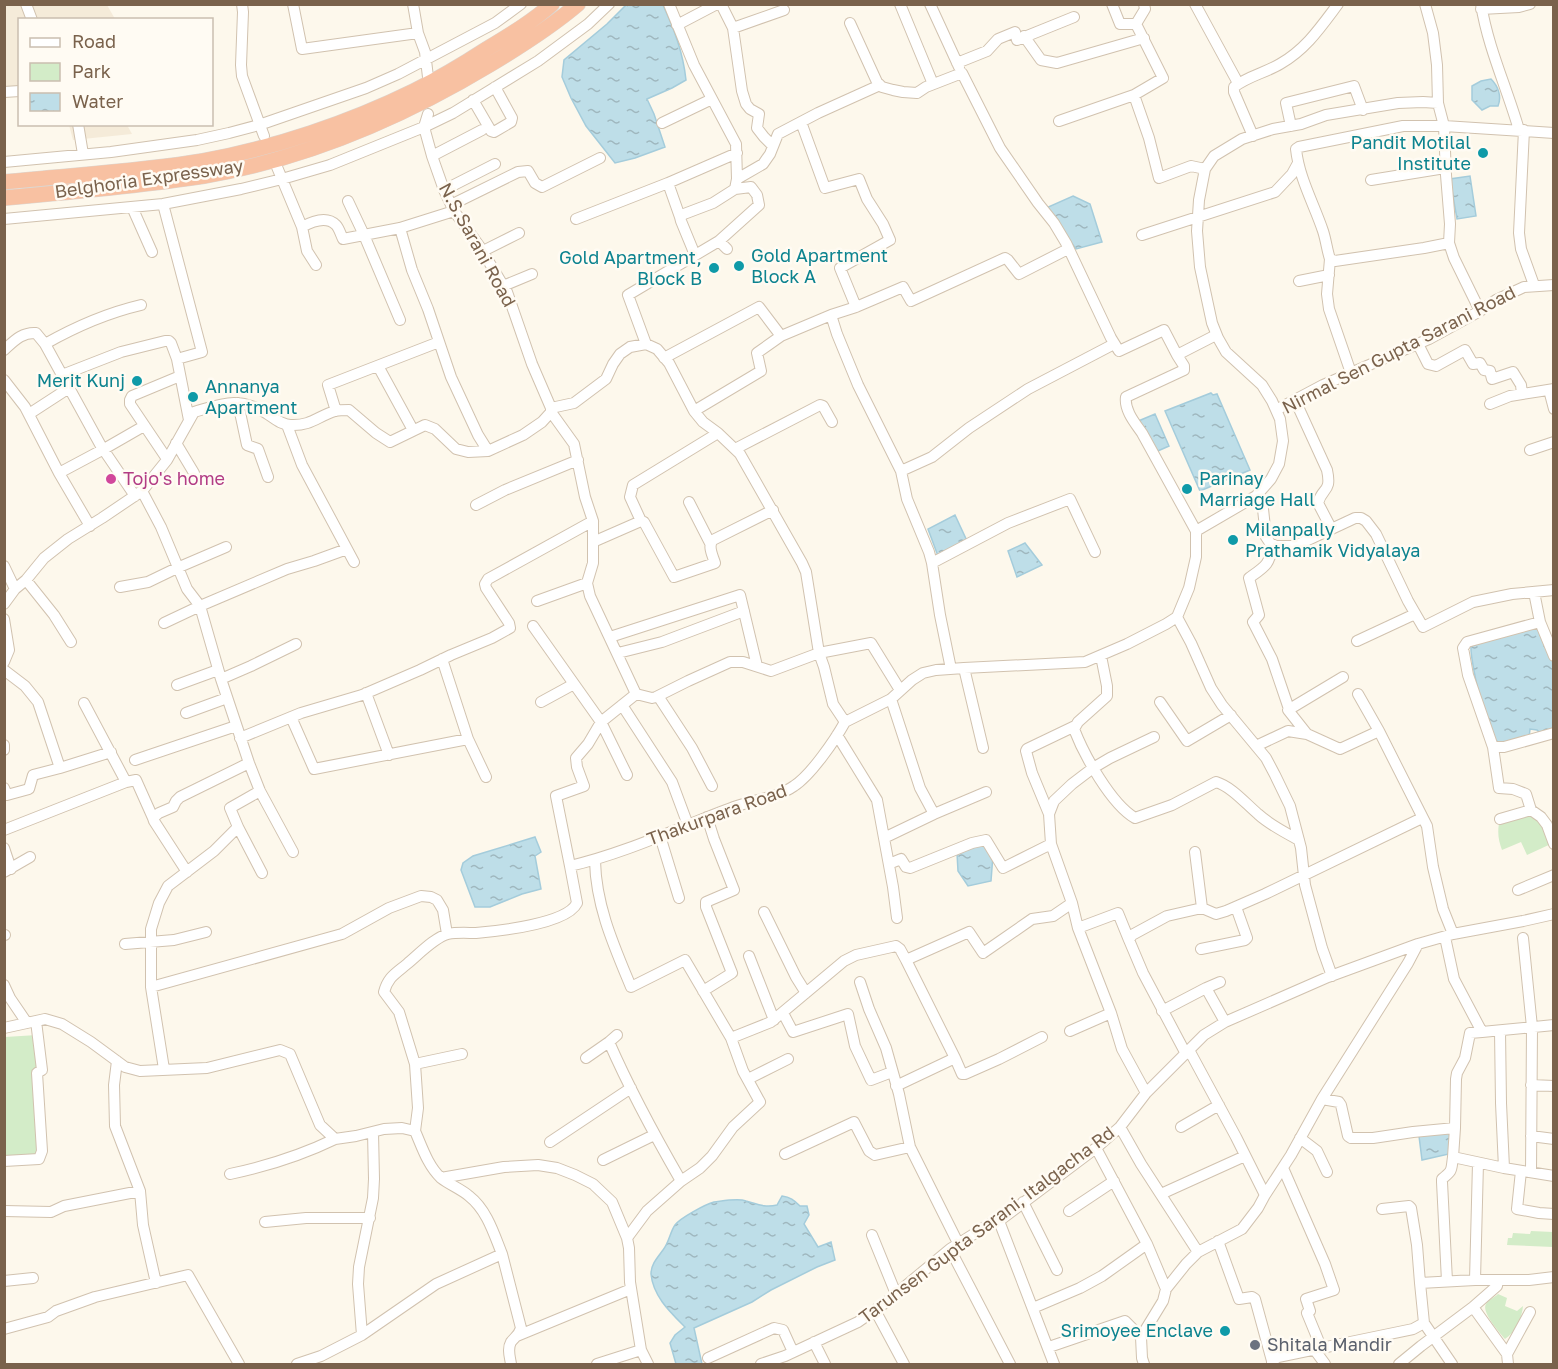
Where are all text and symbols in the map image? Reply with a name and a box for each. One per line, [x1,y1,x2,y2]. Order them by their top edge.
legend [18,18,213,126]
text: Road [72,30,116,52]
text: Park [72,60,111,82]
text: Water [72,90,123,112]
place label: Pandit Motilal Institute [1351,131,1471,174]
marker: Pandit Motilal Institute [1476,146,1490,160]
street label: Belghoria Expressway [53,154,244,202]
street label: N.S.Sarani Road [435,179,521,310]
place label: Gold Apartment Block A [751,244,888,287]
place label: Gold Apartment, Block B [559,246,702,289]
marker: Gold Apartment Block A [732,259,746,273]
marker: Gold Apartment, Block B [707,261,721,275]
street label: Nirmal Sen Gupta Sarani Road [1278,280,1519,418]
place label: Merit Kunj [37,369,125,391]
marker: Merit Kunj [130,374,144,388]
place label: Annanya Apartment [205,375,297,418]
marker: Annanya Apartment [186,390,200,404]
place label: Tojo's home [123,467,225,489]
place label: Parinay Marriage Hall [1199,467,1315,510]
marker: Tojo's home [104,472,118,486]
marker: Parinay Marriage Hall [1180,482,1194,496]
place label: Milanpally Prathamik Vidyalaya [1245,518,1420,561]
marker: Milanpally Prathamik Vidyalaya [1226,533,1240,547]
street label: Thakurpara Road [644,779,790,850]
street label: Tarunsen Gupta Sarani, Italgacha Rd [854,1121,1118,1327]
place label: Srimoyee Enclave [1061,1319,1213,1341]
marker: Srimoyee Enclave [1218,1324,1232,1338]
place label: Shitala Mandir [1267,1333,1392,1355]
marker: Shitala Mandir [1248,1338,1262,1352]

